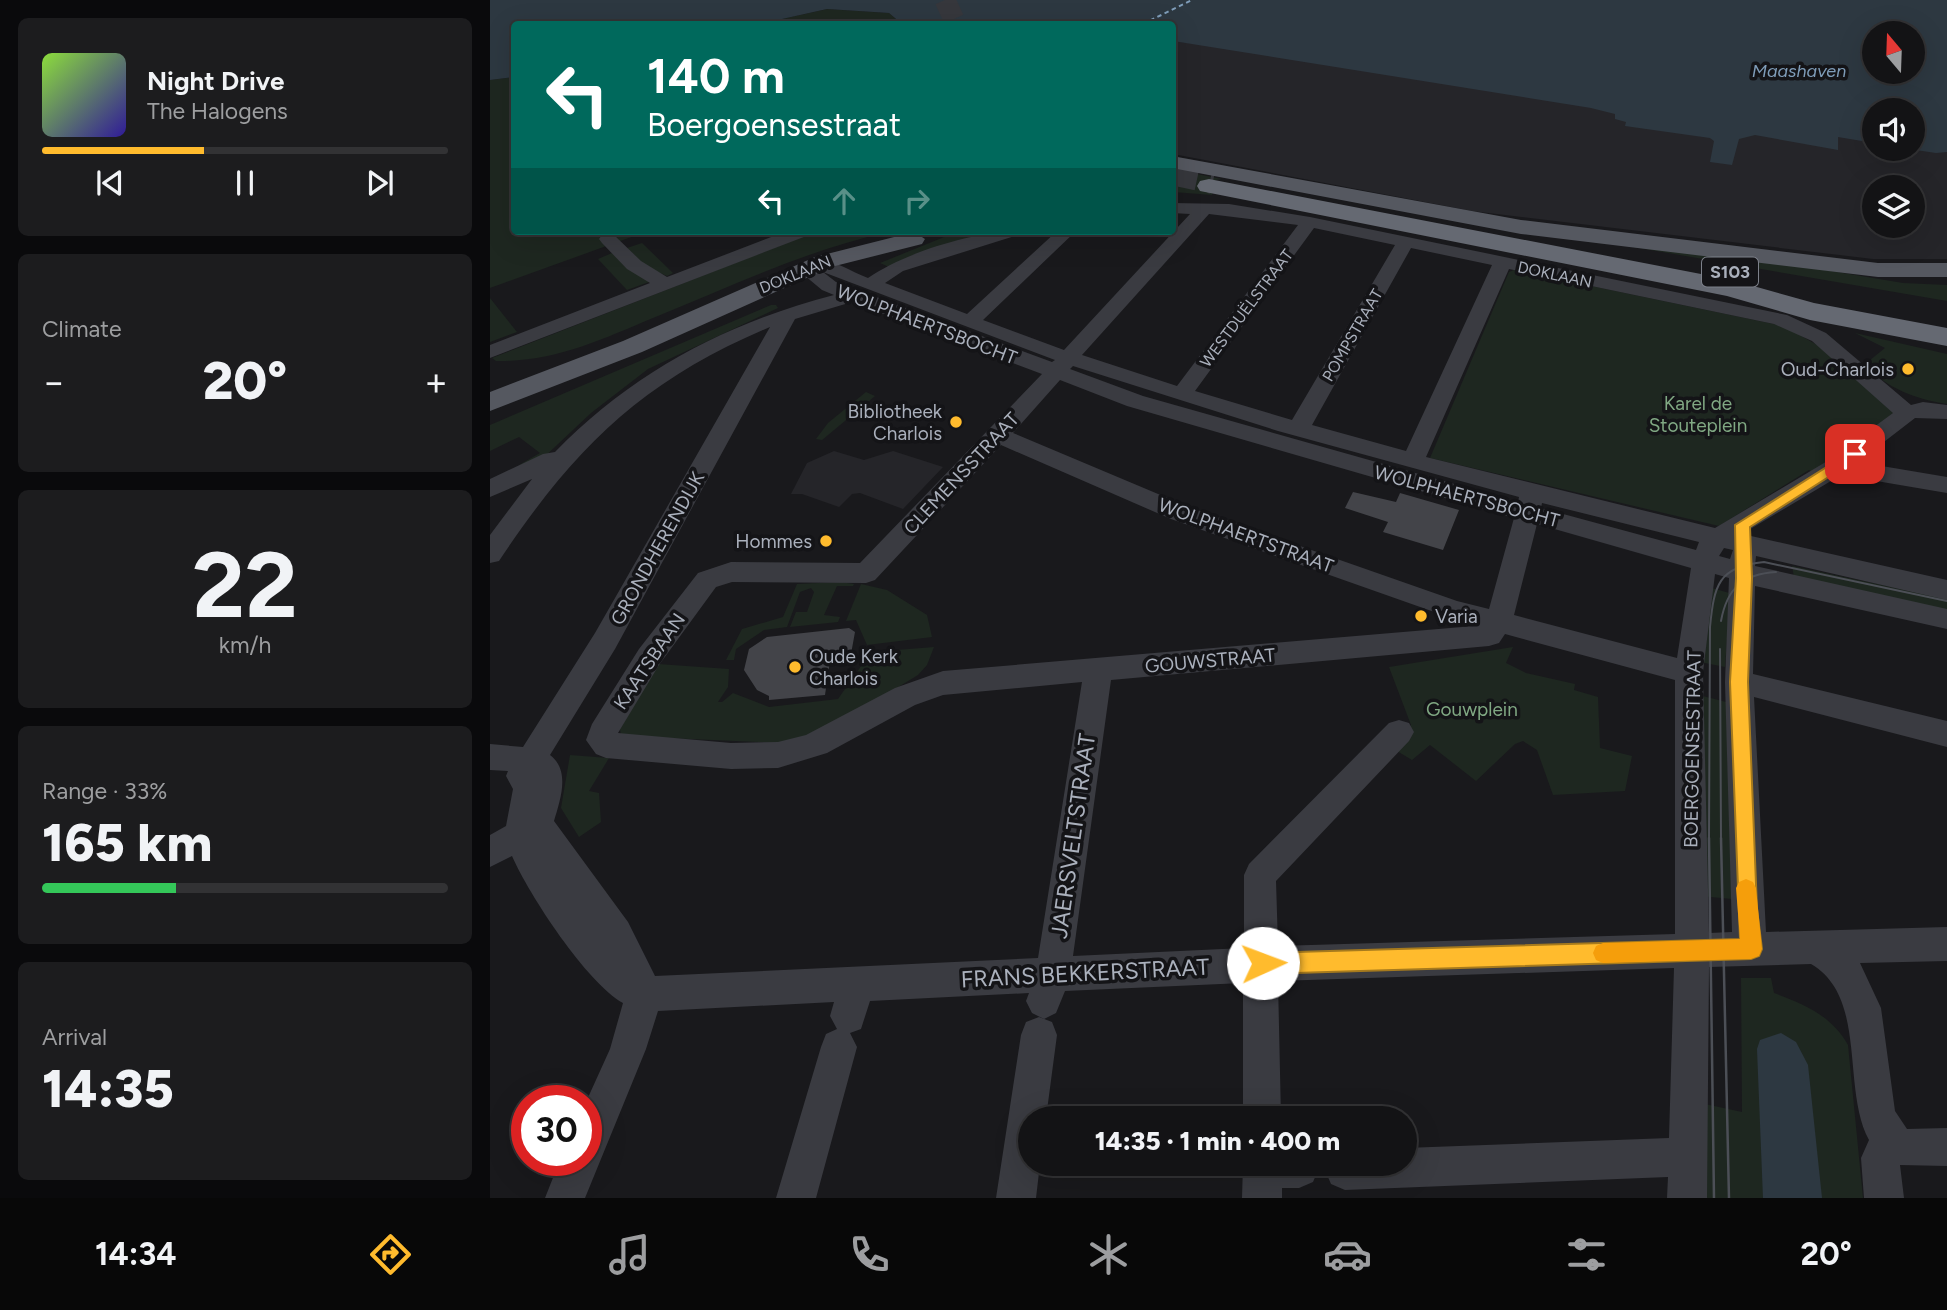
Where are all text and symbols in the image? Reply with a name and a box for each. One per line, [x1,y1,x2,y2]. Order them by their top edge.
north arrow [1862,21,1925,84]
map controls [1862,21,1925,238]
text: 140 m [647,46,785,105]
icon: left [532,49,623,140]
water label: Maashaven [1752,60,1846,82]
text: Night Drive [147,65,284,97]
text: The Halogens [147,97,288,125]
button: sound [1862,98,1925,161]
text: Boergoensestraat [647,106,901,144]
icon: previous [91,164,129,202]
icon: pause [226,164,264,202]
icon: next [361,164,399,202]
button: layers [1862,175,1925,238]
icon: left [752,182,790,220]
icon: ahead [825,182,863,220]
icon: right [898,182,936,220]
street label: WESTDUËLSTRAAT [1196,246,1297,371]
street label: DOKLAAN [757,252,834,297]
street label: DOKLAAN [1516,257,1594,292]
road number: S103 [1702,258,1758,286]
street label: WOLPHAERTSBOCHT [834,279,1021,370]
street label: POMPSTRAAT [1318,286,1387,385]
text: Climate [42,315,121,343]
text: 20° [203,350,287,412]
place label: Oud-Charlois [1781,358,1894,381]
text: − [42,359,66,405]
text: + [424,359,448,405]
marker: Oud-Charlois [1900,361,1916,377]
park label: Karel de Stouteplein [1649,392,1747,437]
place label: Bibliotheek Charlois [847,400,943,445]
street label: CLEMENSSTRAAT [899,407,1024,539]
marker: Bibliotheek Charlois [948,414,964,430]
pin [1825,424,1885,484]
icon: arrive [1836,435,1874,473]
street label: WOLPHAERTSBOCHT [1372,461,1563,532]
street label: GRONDHERENDIJK [606,467,709,629]
street label: WOLPHAERTSTRAAT [1155,493,1337,578]
place label: Hommes [735,530,812,553]
text: 22 [192,531,298,640]
marker: Hommes [818,533,834,549]
place label: Varia [1435,605,1478,628]
marker: Varia [1413,608,1429,624]
street label: KAATSBAAN [609,609,690,714]
text: km/h [219,631,271,659]
street label: GOUWSTRAAT [1144,643,1277,678]
place label: Oude Kerk Charlois [809,645,899,690]
street label: BOERGOENSESTRAAT [1679,650,1706,848]
marker: Oude Kerk Charlois [787,659,803,675]
park label: Gouwplein [1426,698,1518,721]
street label: JAERSVELTSTRAAT [1045,731,1101,940]
text: Range · 33% [42,777,167,805]
text: 165 km [42,812,212,874]
position arrow [1226,926,1300,1000]
street label: FRANS BEKKERSTRAAT [960,952,1210,993]
text: Arrival [42,1023,107,1051]
text: 14:35 [42,1058,174,1120]
speed limit sign: 30 [511,1085,602,1176]
text: 14:35 · 1 min · 400 m [1095,1125,1340,1157]
icon: directions [366,1230,415,1279]
icon: music [605,1230,654,1279]
icon: phone [845,1230,894,1279]
icon: climate [1084,1230,1133,1279]
icon: car [1323,1230,1372,1279]
icon: filters [1562,1230,1611,1279]
text: 14:34 [95,1235,176,1273]
text: 20° [1801,1235,1852,1273]

